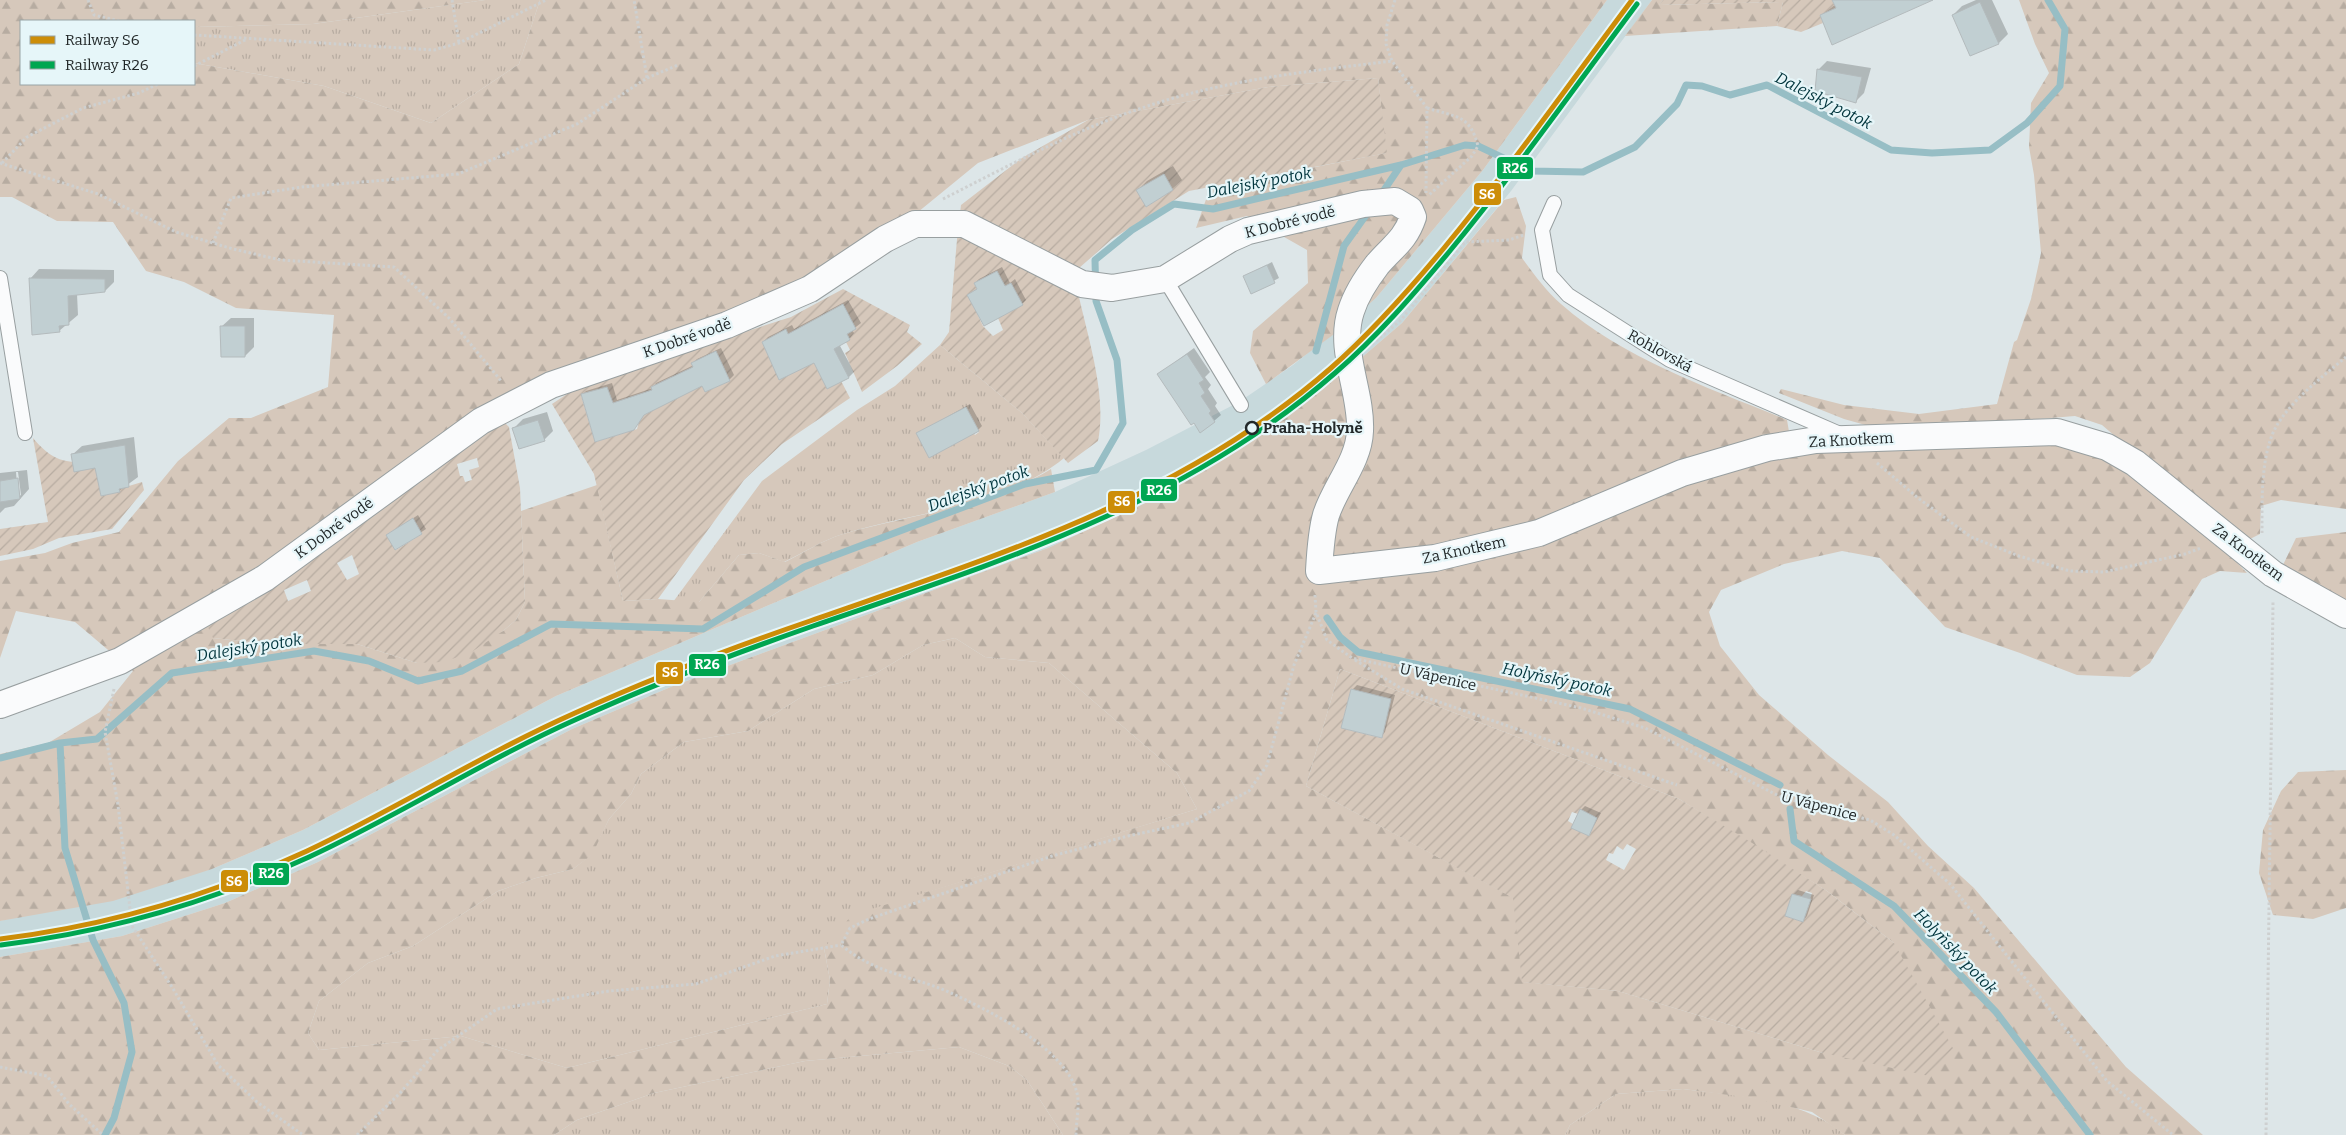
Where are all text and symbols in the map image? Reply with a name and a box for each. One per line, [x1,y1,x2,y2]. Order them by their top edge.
legend [20,20,195,85]
text: Railway S6 [65,31,140,49]
text: Railway R26 [65,56,149,74]
water label: Dalejský potok [1772,68,1876,133]
line badge: R26 [1496,156,1534,180]
text: R26 [1502,160,1528,177]
water label: Dalejský potok [1205,163,1313,202]
line badge: S6 [1473,182,1502,206]
text: S6 [1479,186,1495,203]
street label: K Dobré vodě [1243,202,1337,242]
street label: K Dobré vodě [640,314,734,362]
street label: Rohlovská [1625,326,1695,376]
place label: Praha-Holyně [1263,419,1363,437]
marker: Praha-Holyně [1245,421,1259,435]
street label: Za Knotkem [1808,429,1894,451]
water label: Dalejský potok [925,461,1032,516]
line badge: R26 [1140,478,1178,502]
text: R26 [1146,482,1172,499]
line badge: S6 [1107,490,1136,514]
text: S6 [1114,493,1130,510]
street label: K Dobré vodě [291,494,377,562]
street label: Za Knotkem [2209,519,2288,585]
street label: Za Knotkem [1421,532,1508,568]
water label: Dalejský potok [195,630,303,665]
line badge: R26 [688,653,727,677]
text: R26 [694,656,720,673]
street label: U Vápenice [1398,659,1478,695]
water label: Holyňský potok [1500,659,1614,700]
line badge: S6 [655,661,684,685]
text: S6 [662,664,678,681]
street label: U Vápenice [1779,787,1859,825]
line badge: R26 [252,862,290,886]
text: R26 [258,865,284,882]
line badge: S6 [220,869,249,893]
text: S6 [226,873,242,890]
water label: Holyňský potok [1910,905,2001,998]

